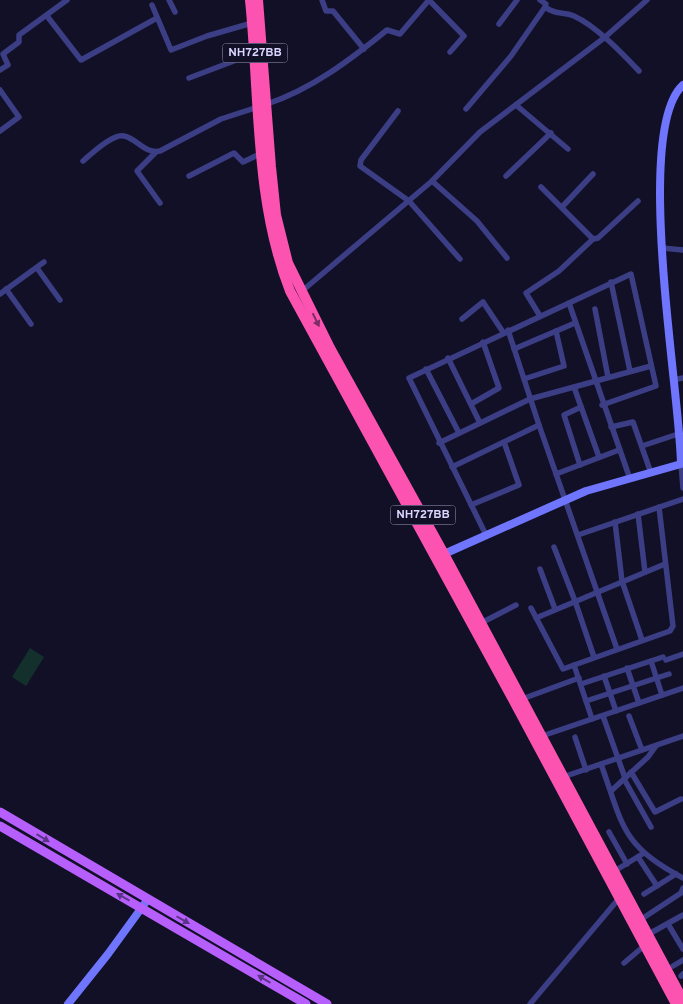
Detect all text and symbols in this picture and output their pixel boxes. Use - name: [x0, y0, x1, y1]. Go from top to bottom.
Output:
- road number: NH727BB: [222, 44, 288, 62]
- one-way arrow: [312, 313, 320, 327]
- road number: NH727BB: [390, 506, 456, 524]
- one-way arrow: [36, 834, 49, 843]
- one-way arrow: [116, 893, 131, 901]
- one-way arrow: [177, 915, 190, 924]
- one-way arrow: [257, 974, 270, 983]

